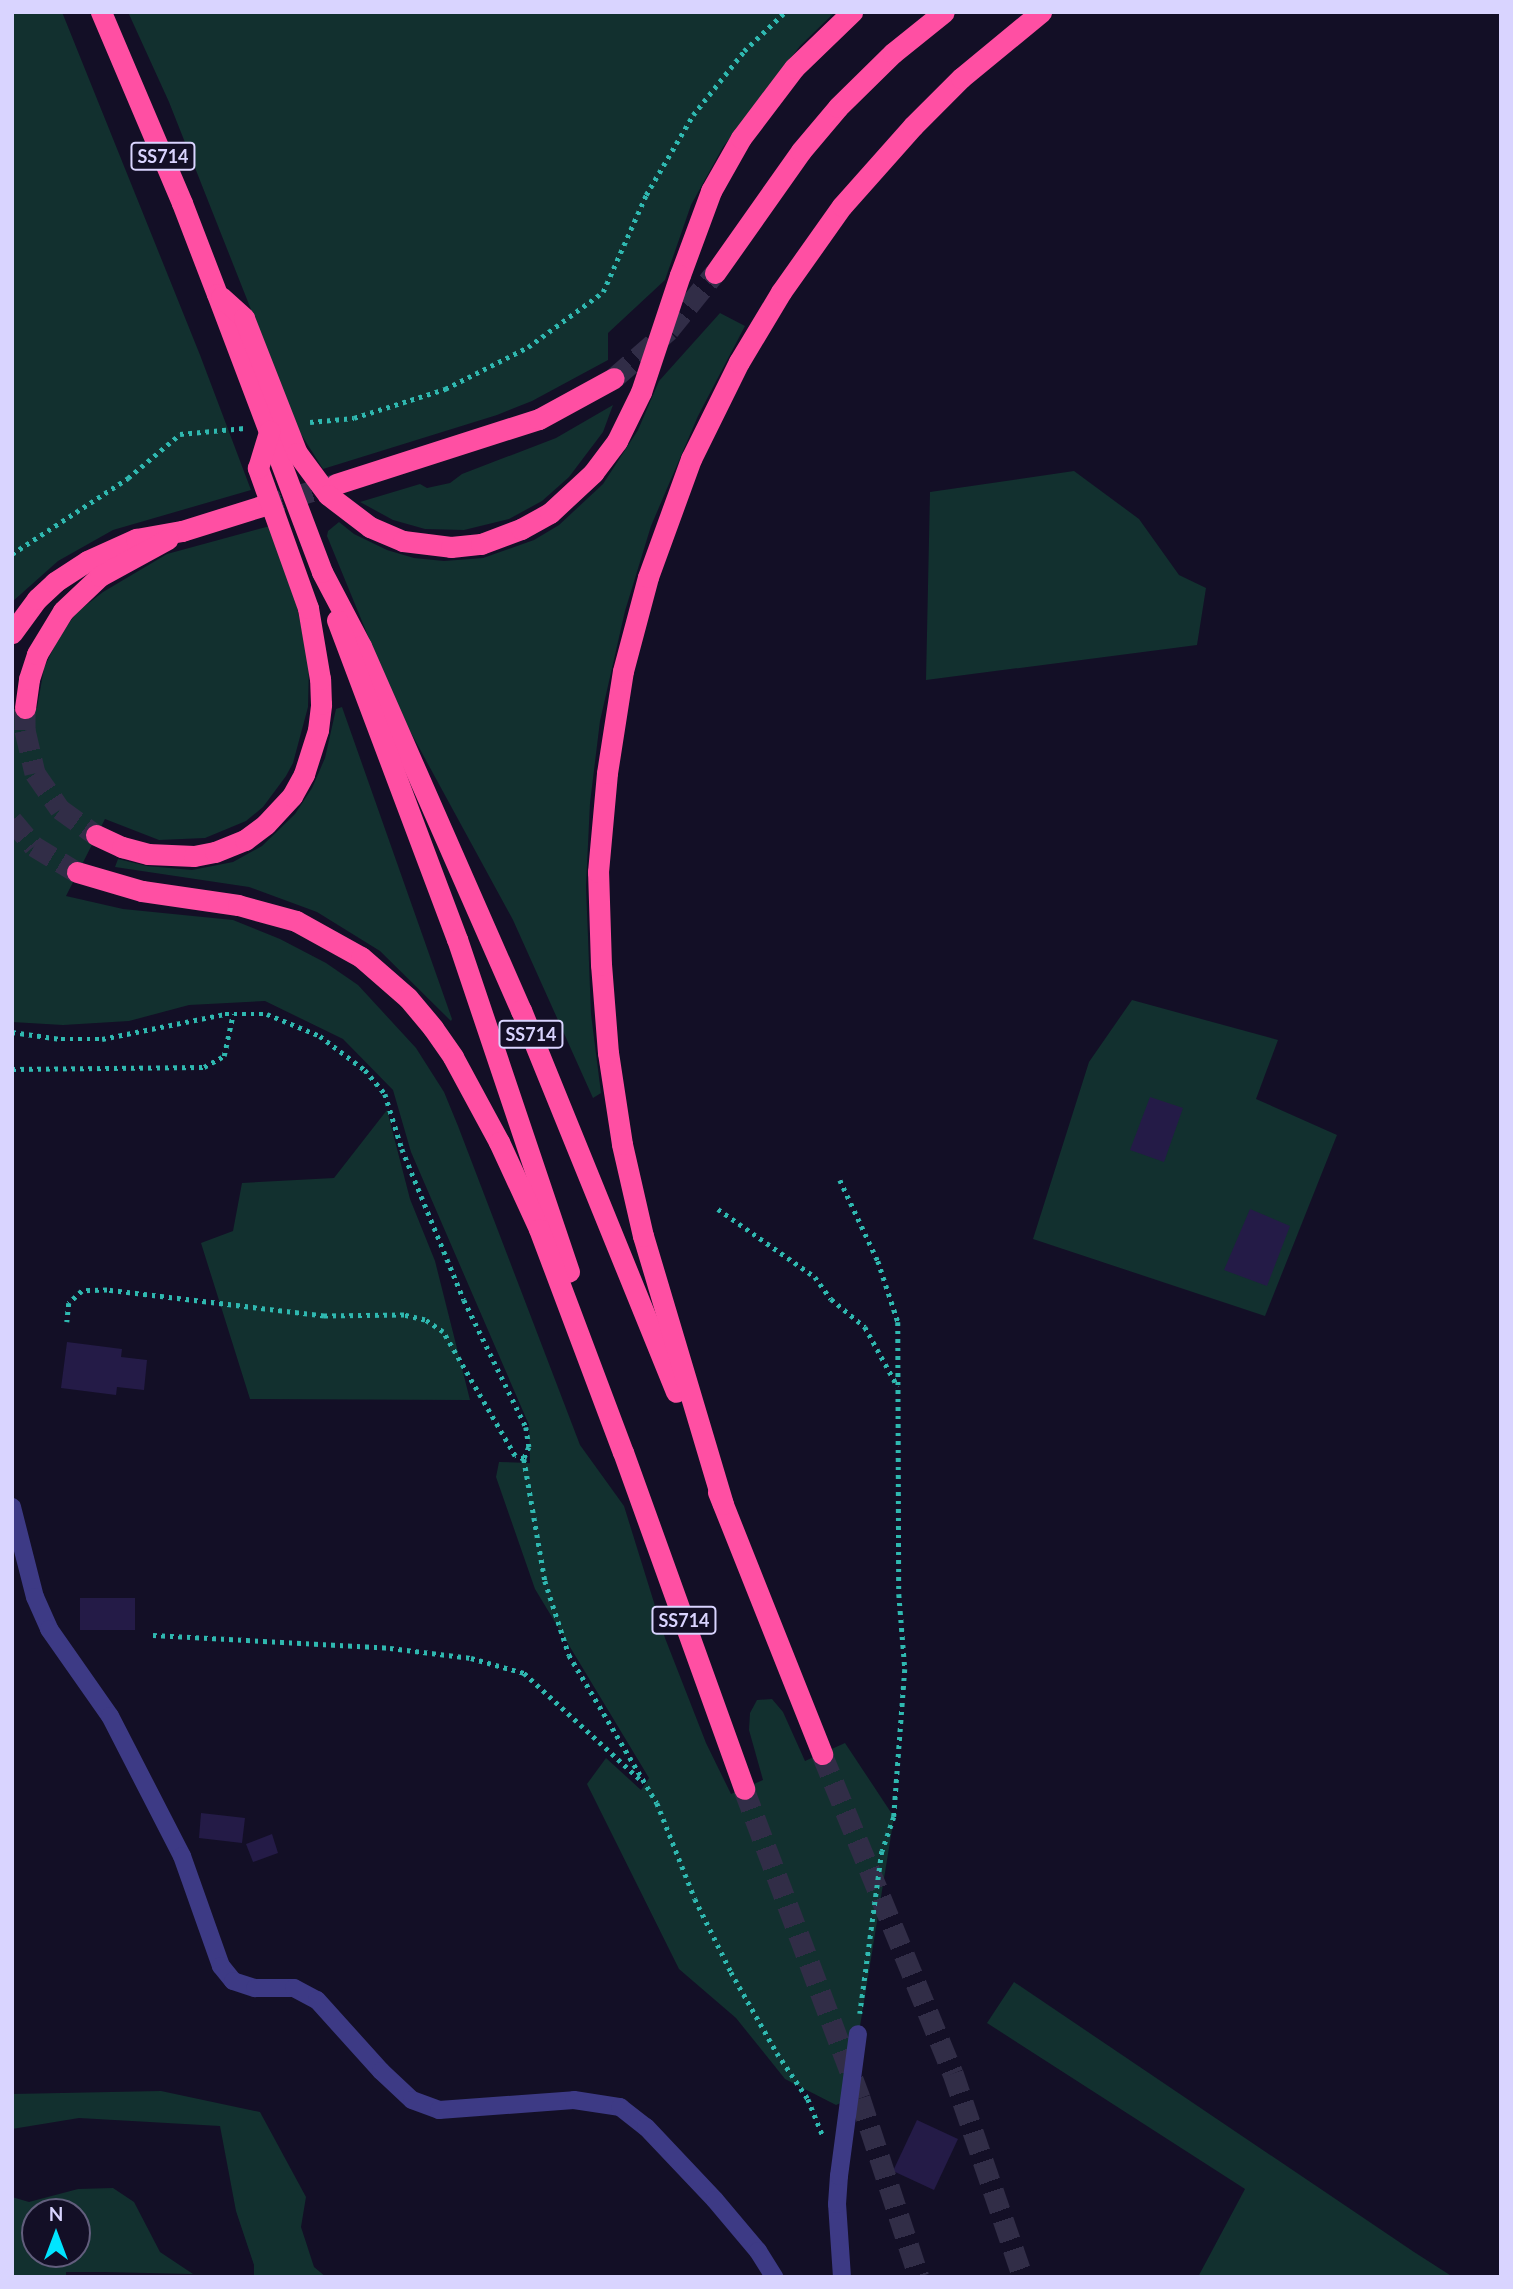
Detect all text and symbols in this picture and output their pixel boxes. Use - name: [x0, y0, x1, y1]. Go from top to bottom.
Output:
- road number: SS714: [130, 141, 196, 170]
- road number: SS714: [498, 1020, 564, 1049]
- road number: SS714: [651, 1605, 717, 1634]
- north arrow: [21, 2198, 91, 2268]
- text: N: [49, 2202, 63, 2225]

